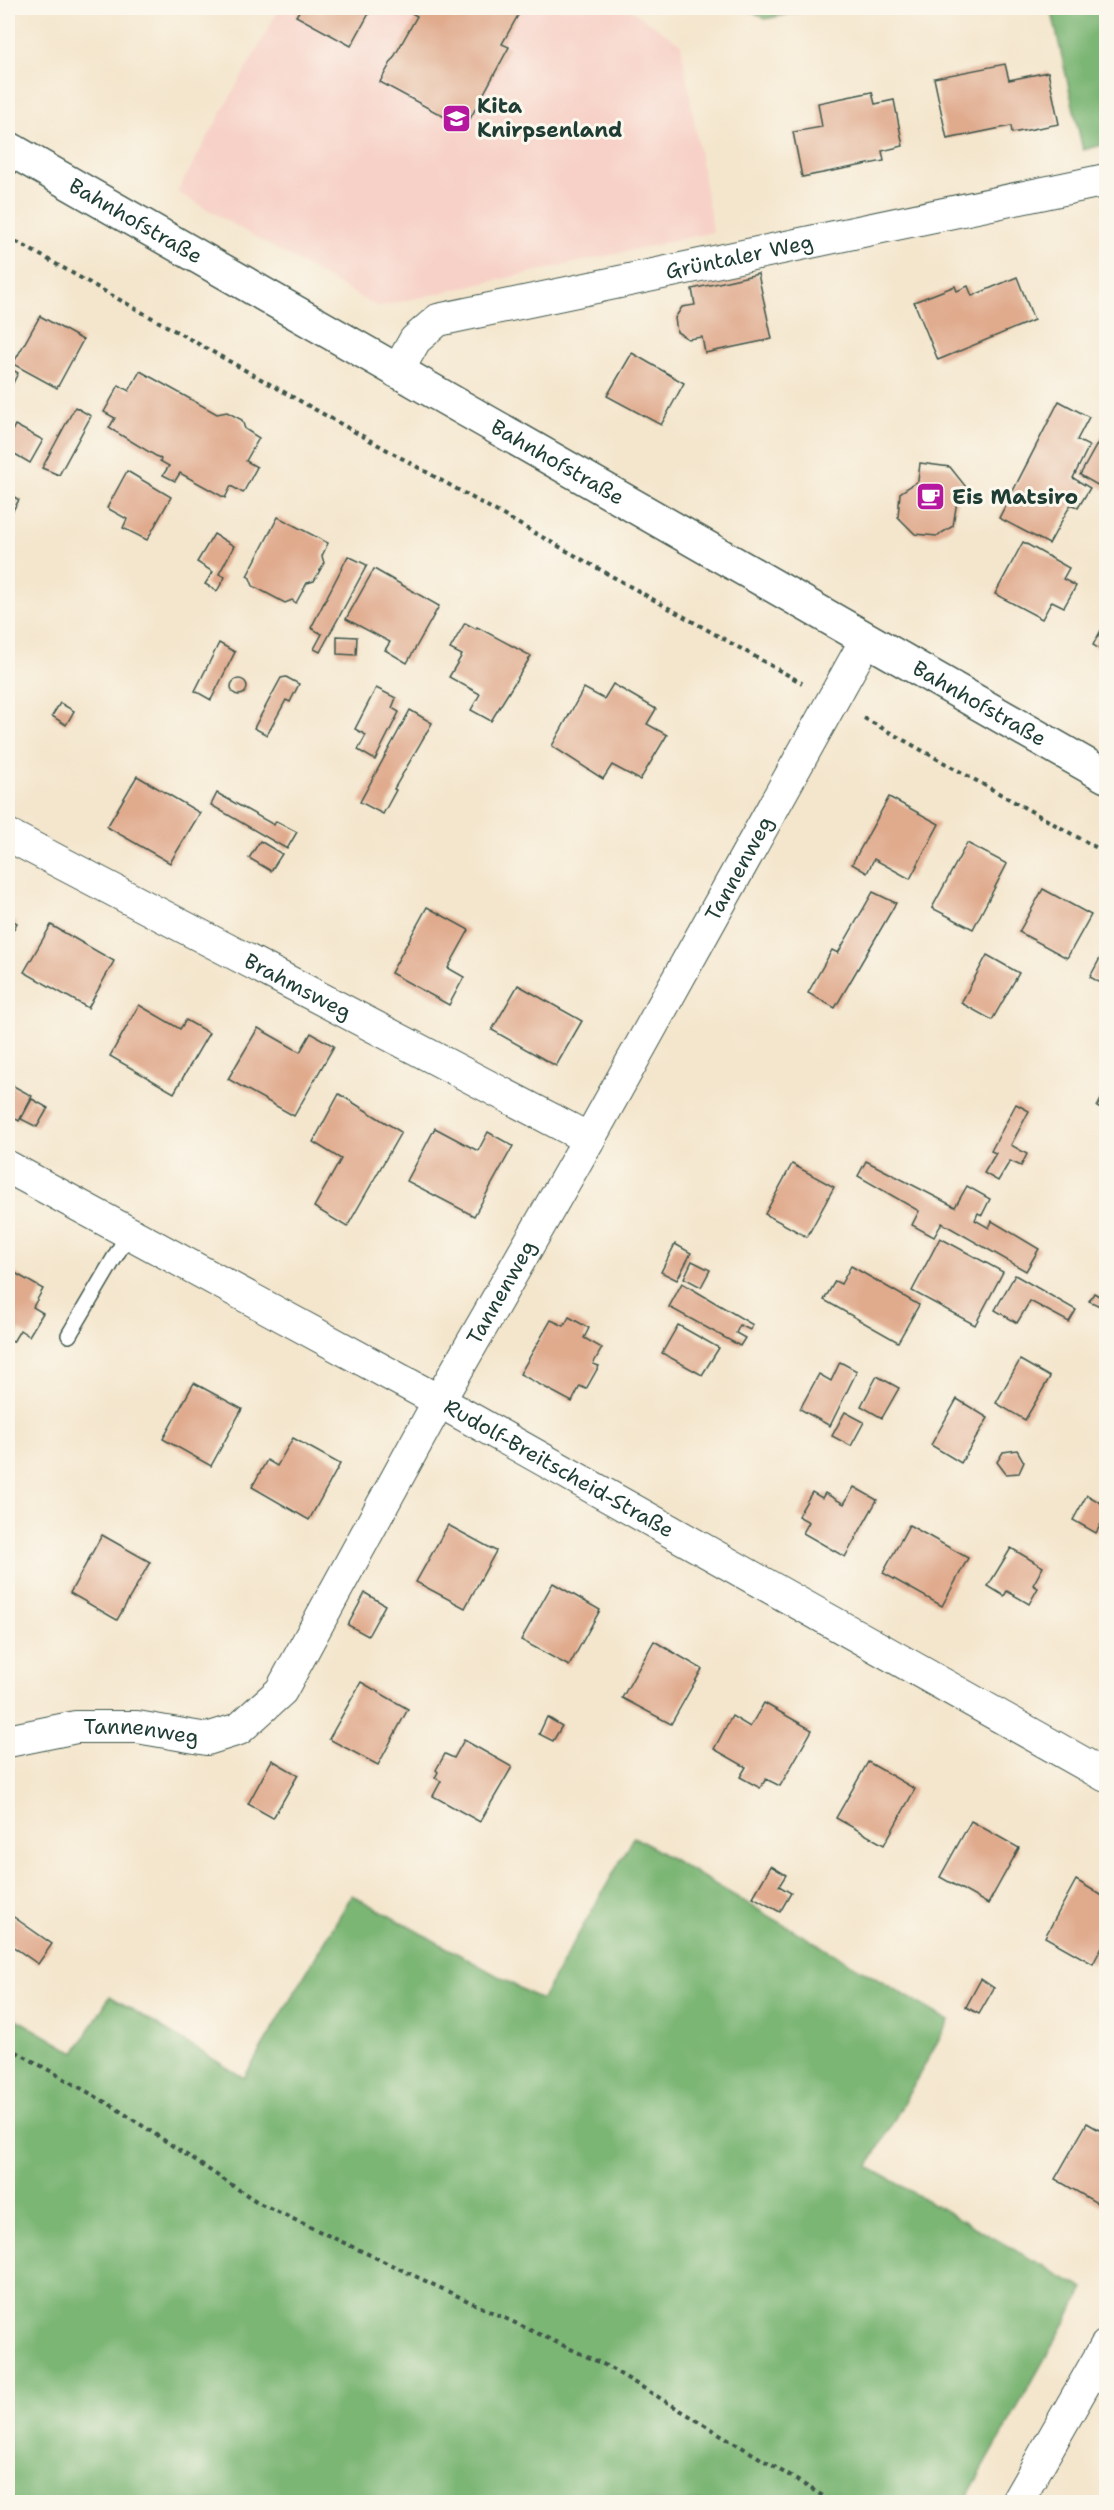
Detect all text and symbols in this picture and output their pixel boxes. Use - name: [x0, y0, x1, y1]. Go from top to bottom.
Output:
- place label: Kita Knirpsenland: [477, 92, 623, 144]
- school or university icon: Kita Knirpsenland: [440, 102, 472, 134]
- street label: Bahnhofstraße: [64, 172, 207, 270]
- street label: Grüntaler Weg: [663, 228, 816, 286]
- street label: Bahnhofstraße: [486, 413, 629, 512]
- cafe icon: Eis Matsiro: [915, 481, 947, 513]
- place label: Eis Matsiro: [952, 483, 1078, 511]
- street label: Bahnhofstraße: [908, 654, 1051, 753]
- street label: Tannenweg: [699, 811, 779, 926]
- street label: Brahmsweg: [239, 947, 356, 1026]
- street label: Tannenweg: [460, 1235, 542, 1350]
- street label: Rudolf-Breitscheid-Straße: [439, 1393, 679, 1544]
- street label: Tannenweg: [84, 1712, 201, 1751]

